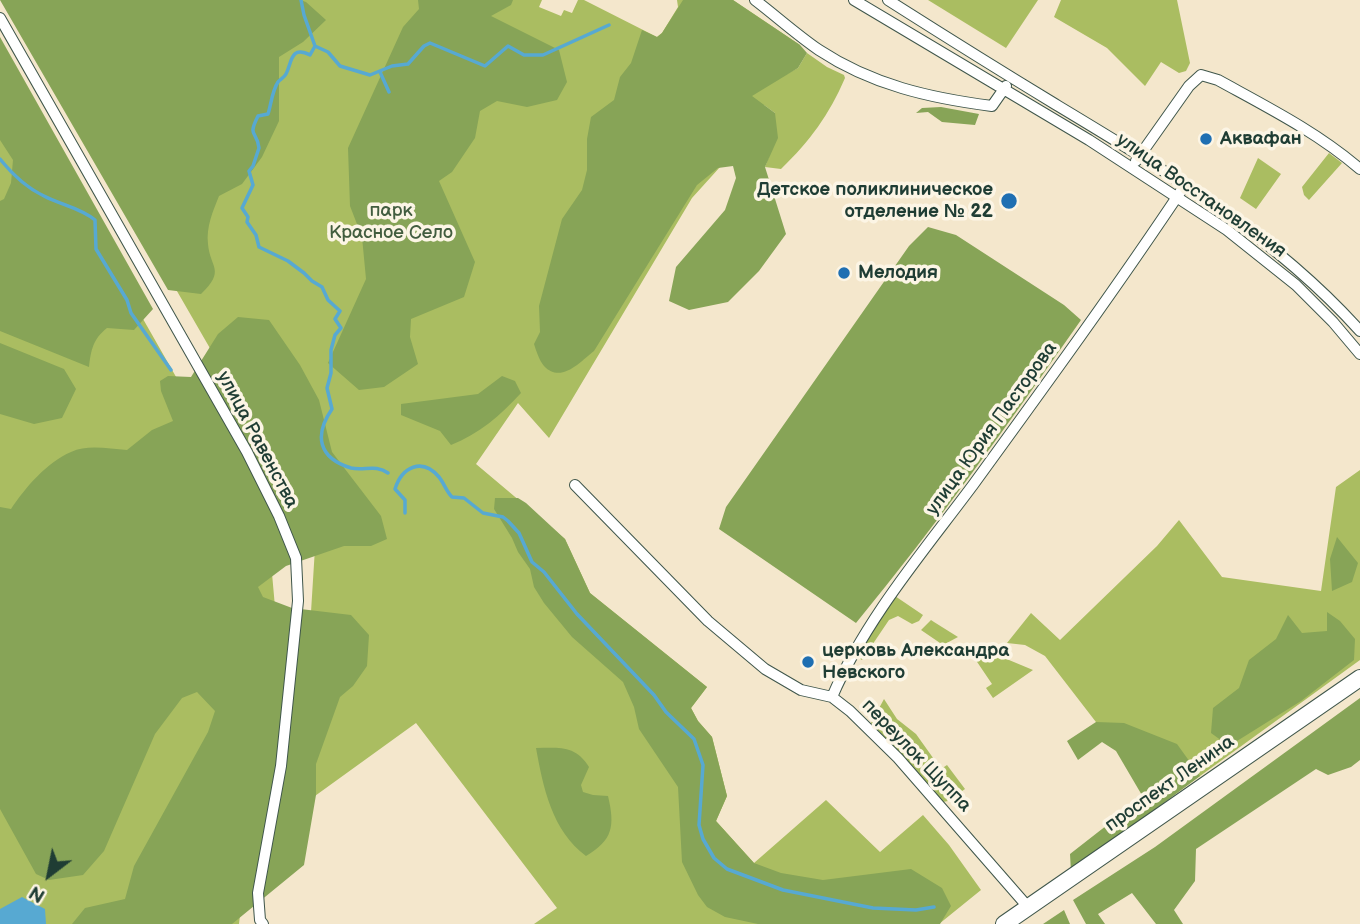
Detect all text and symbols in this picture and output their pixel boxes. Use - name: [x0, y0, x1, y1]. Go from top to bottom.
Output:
- place label: Аквафан: [1220, 128, 1302, 150]
- street label: улица Восстановления: [1112, 129, 1290, 263]
- marker: Аквафан: [1198, 131, 1214, 147]
- place label: Детское поликлиническое отделение № 22: [757, 179, 993, 223]
- marker: Детское поликлиническое отделение № 22: [999, 191, 1019, 211]
- park label: парк Красное Село: [329, 200, 453, 244]
- place label: Мелодия: [858, 262, 938, 284]
- marker: Мелодия: [836, 265, 852, 281]
- street label: улица Юрия Пасторова: [922, 338, 1062, 520]
- street label: улица Равенства: [211, 368, 303, 512]
- place label: церковь Александра Невского: [822, 640, 1009, 684]
- marker: церковь Александра Невского: [800, 654, 816, 670]
- street label: переулок Щуппа: [856, 695, 976, 817]
- street label: проспект Ленина: [1101, 731, 1239, 837]
- north arrow: [14, 840, 84, 910]
- text: N: [25, 880, 50, 907]

